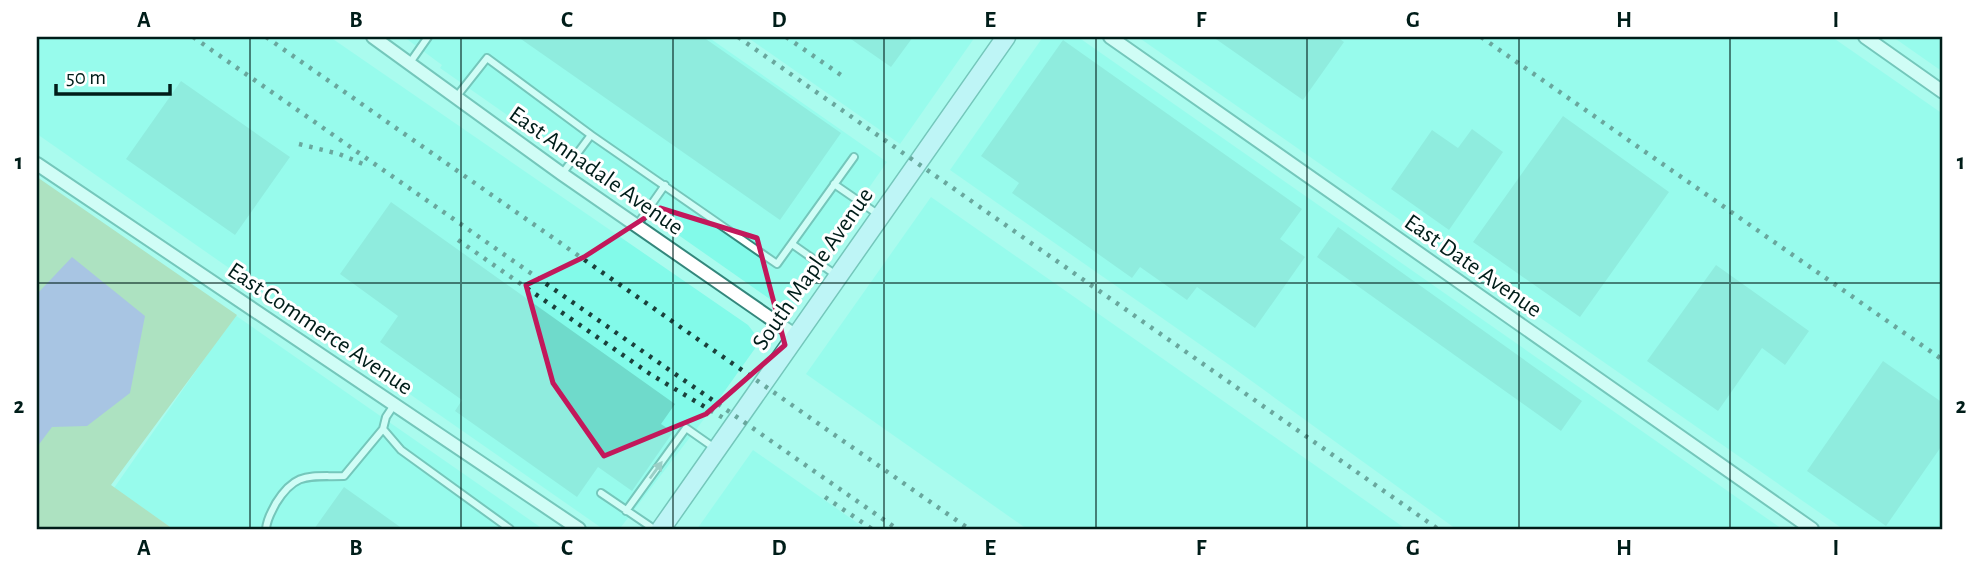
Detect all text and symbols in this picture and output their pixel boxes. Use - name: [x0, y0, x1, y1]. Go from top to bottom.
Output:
- text: A: [137, 9, 151, 32]
- text: B: [349, 9, 363, 32]
- text: C: [561, 9, 573, 32]
- text: D: [771, 9, 787, 32]
- text: E: [984, 9, 996, 32]
- text: F: [1196, 9, 1207, 32]
- text: G: [1406, 9, 1420, 32]
- text: H: [1616, 9, 1632, 32]
- text: I: [1833, 9, 1839, 32]
- scale bar: [56, 52, 170, 96]
- text: 50 m: [66, 67, 106, 88]
- street label: East Annadale Avenue: [505, 102, 687, 240]
- text: 1: [15, 151, 23, 174]
- text: 1: [1957, 151, 1965, 174]
- street label: South Maple Avenue: [748, 184, 878, 354]
- street label: East Date Avenue: [1400, 210, 1546, 322]
- street label: East Commerce Avenue: [223, 258, 417, 400]
- text: 2: [14, 395, 25, 418]
- text: 2: [1956, 395, 1967, 418]
- one-way arrow: [649, 460, 663, 479]
- text: A: [137, 537, 151, 560]
- text: B: [349, 537, 363, 560]
- text: C: [561, 537, 573, 560]
- text: D: [771, 537, 787, 560]
- text: E: [984, 537, 996, 560]
- text: F: [1196, 537, 1207, 560]
- text: G: [1406, 537, 1420, 560]
- text: H: [1616, 537, 1632, 560]
- text: I: [1833, 537, 1839, 560]

